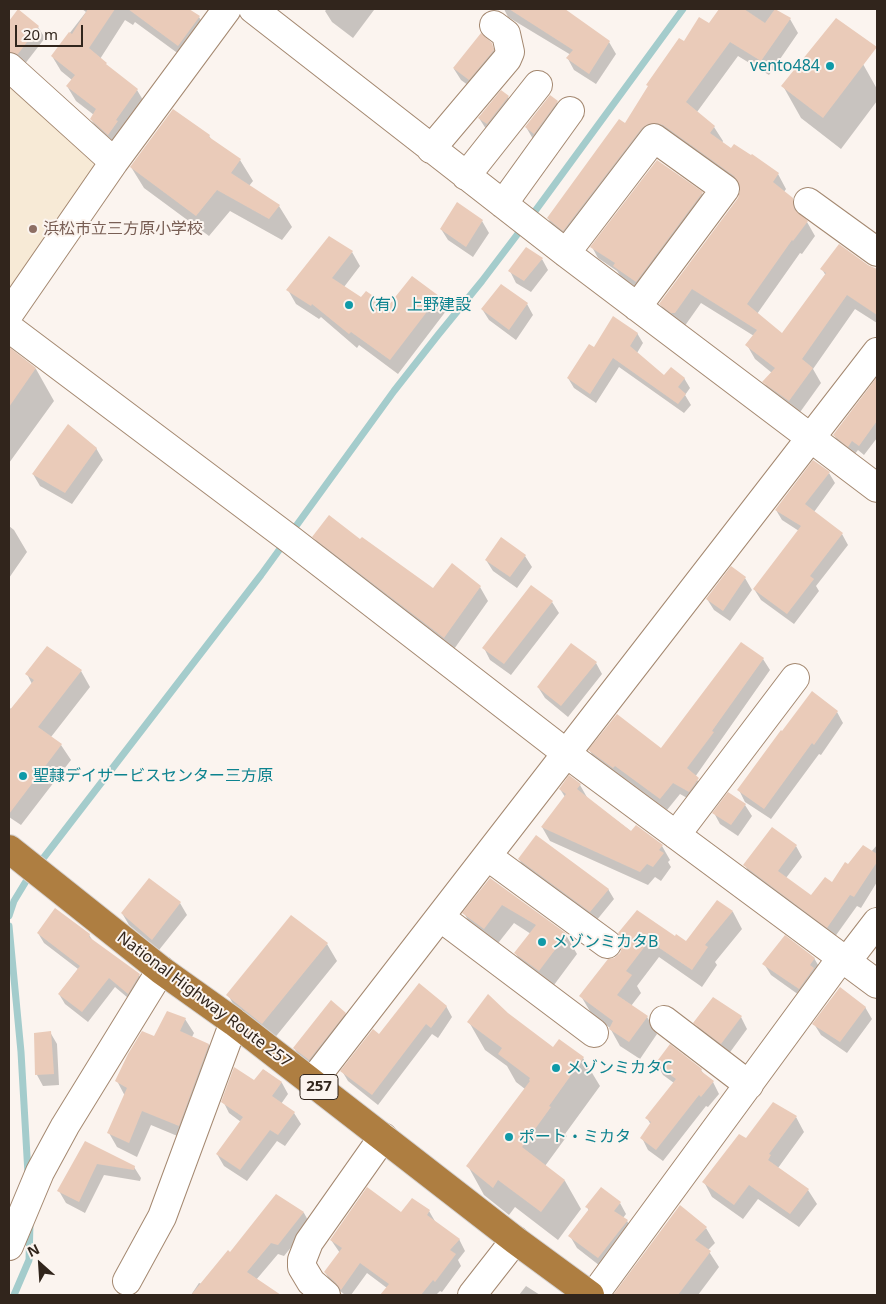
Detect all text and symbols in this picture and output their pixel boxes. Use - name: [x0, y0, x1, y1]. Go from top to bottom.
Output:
- scale bar: [18, 15, 85, 47]
- text: 20 m: [23, 24, 58, 44]
- place label: vento484: [750, 56, 820, 76]
- marker: vento484: [824, 60, 836, 72]
- place label: 浜松市立三方原小学校: [43, 219, 203, 239]
- marker: 浜松市立三方原小学校: [27, 223, 39, 235]
- place label: （有）上野建設: [359, 295, 471, 315]
- marker: （有）上野建設: [343, 299, 355, 311]
- place label: 聖隷デイサービスセンター三方原: [33, 766, 273, 786]
- marker: 聖隷デイサービスセンター三方原: [17, 770, 29, 782]
- street label: National Highway Route 257: [113, 928, 295, 1072]
- place label: メゾンミカタB: [552, 932, 658, 952]
- marker: メゾンミカタB: [536, 936, 548, 948]
- place label: メゾンミカタC: [566, 1058, 672, 1078]
- marker: メゾンミカタC: [550, 1062, 562, 1074]
- road number: 257: [300, 1074, 338, 1100]
- place label: ポート・ミカタ: [519, 1127, 631, 1147]
- marker: ポート・ミカタ: [503, 1131, 515, 1143]
- north arrow: [15, 1239, 65, 1289]
- text: N: [24, 1239, 42, 1261]

